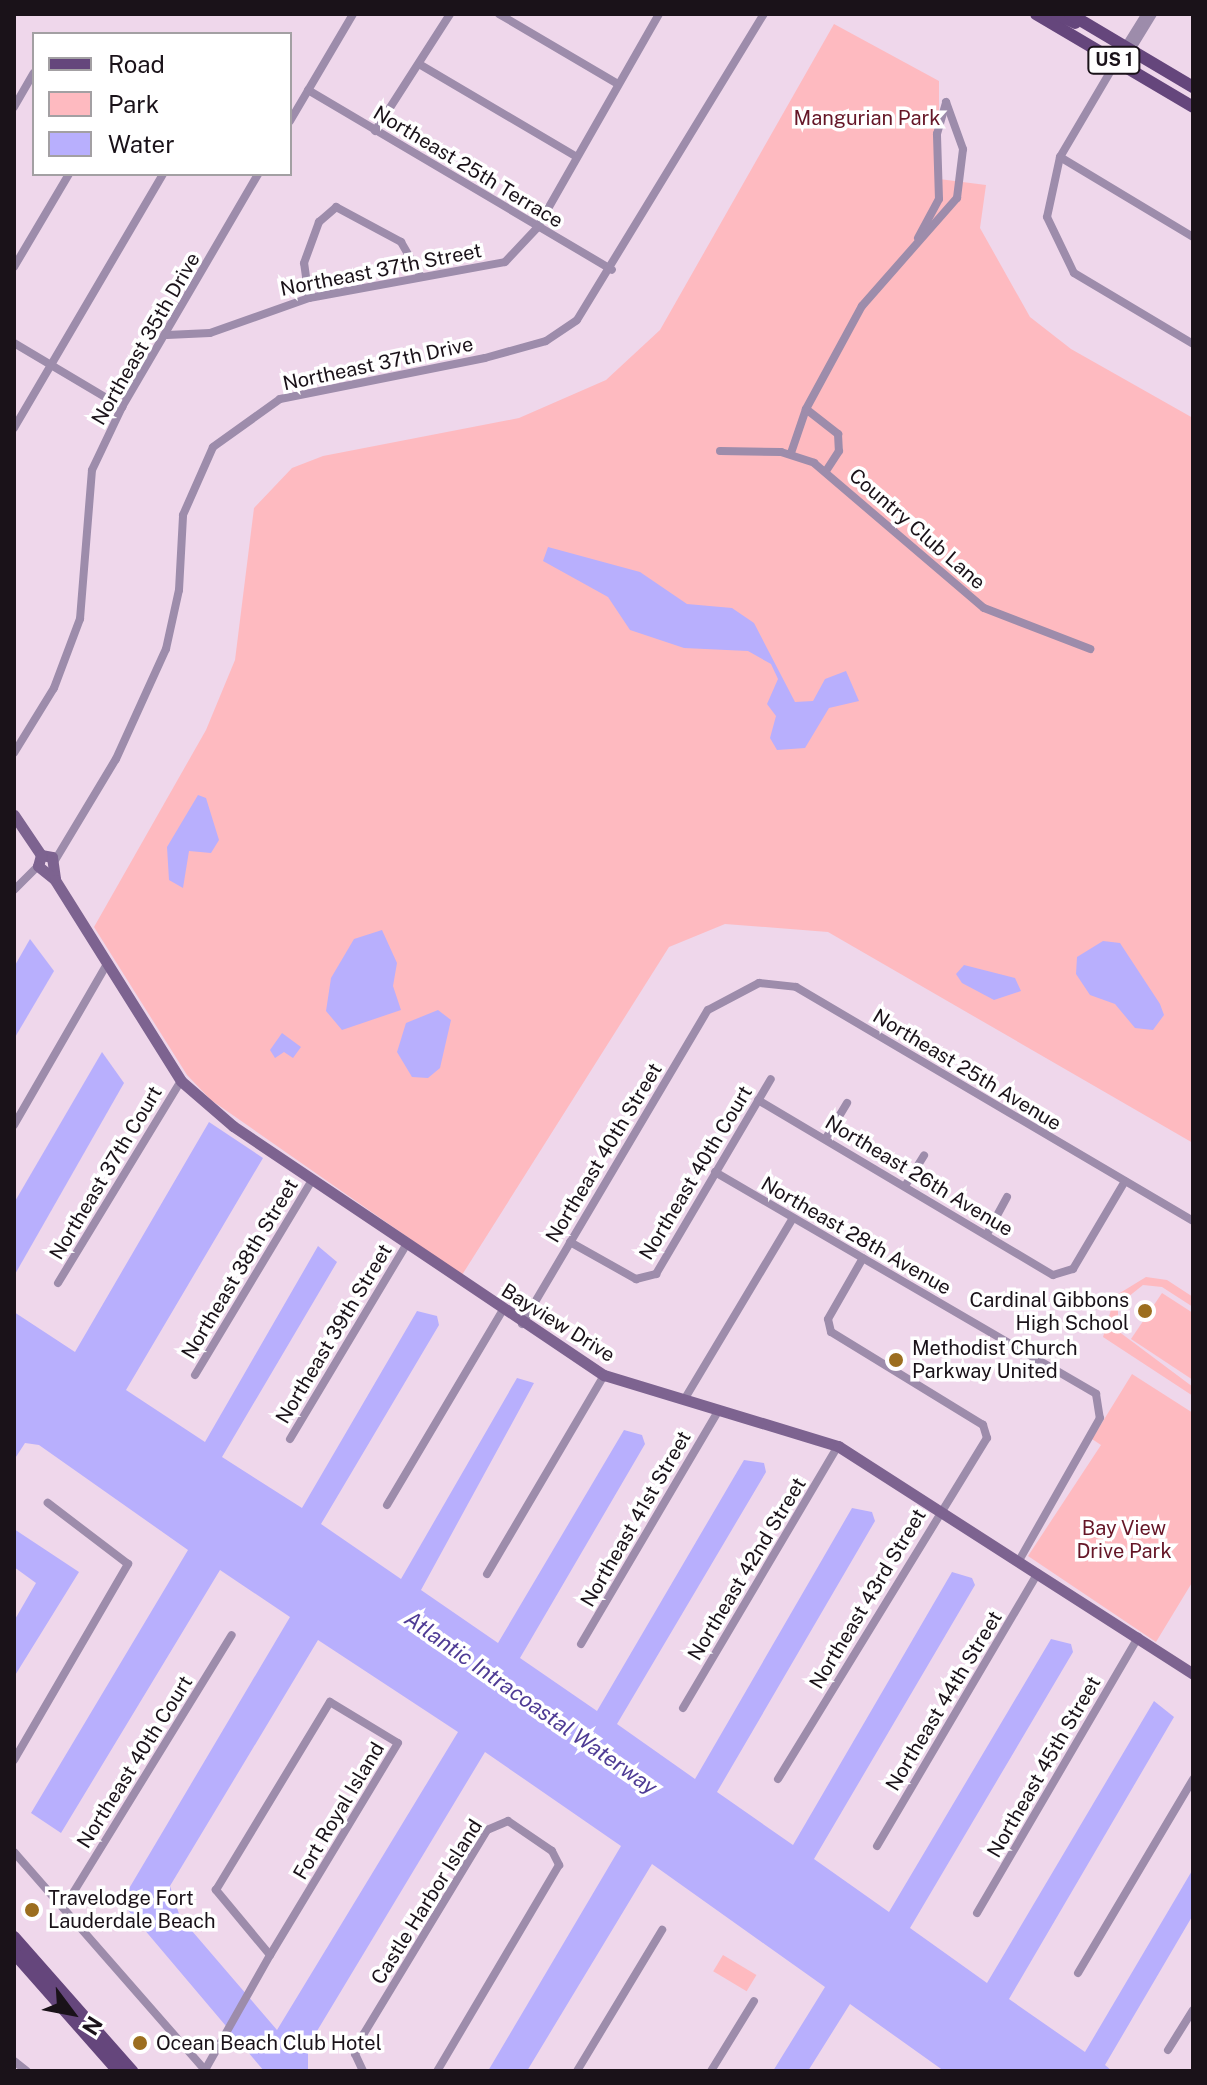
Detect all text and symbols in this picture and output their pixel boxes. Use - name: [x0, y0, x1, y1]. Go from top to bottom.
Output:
- legend: [32, 32, 292, 176]
- road number: US 1: [1086, 46, 1142, 74]
- text: Road: [108, 50, 165, 78]
- text: Park: [108, 90, 159, 118]
- street label: Northeast 25th Terrace: [369, 101, 567, 233]
- park label: Mangurian Park: [793, 106, 941, 130]
- text: Water: [108, 130, 175, 158]
- street label: Northeast 37th Street: [278, 239, 484, 301]
- street label: Northeast 35th Drive: [87, 248, 205, 430]
- street label: Northeast 37th Drive: [281, 332, 475, 396]
- street label: Country Club Lane: [844, 463, 990, 595]
- street label: Northeast 25th Avenue: [869, 1004, 1065, 1136]
- street label: Northeast 40th Street: [541, 1059, 667, 1247]
- street label: Northeast 37th Court: [45, 1082, 167, 1264]
- street label: Northeast 40th Court: [635, 1082, 757, 1264]
- street label: Northeast 26th Avenue: [821, 1110, 1017, 1242]
- street label: Northeast 28th Avenue: [757, 1172, 955, 1300]
- street label: Northeast 38th Street: [177, 1175, 303, 1363]
- street label: Northeast 39th Street: [271, 1240, 397, 1428]
- street label: Bayview Drive: [497, 1278, 619, 1368]
- place label: Cardinal Gibbons High School: [970, 1288, 1129, 1335]
- marker: Cardinal Gibbons High School: [1136, 1302, 1154, 1320]
- place label: Methodist Church Parkway United: [912, 1336, 1078, 1383]
- marker: Methodist Church Parkway United: [887, 1351, 905, 1369]
- street label: Northeast 41st Street: [576, 1427, 696, 1611]
- street label: Northeast 42nd Street: [683, 1473, 811, 1665]
- street label: Northeast 43rd Street: [805, 1505, 931, 1693]
- park label: Bay View Drive Park: [1076, 1517, 1172, 1564]
- water label: Atlantic Intracoastal Waterway: [399, 1605, 663, 1801]
- street label: Northeast 44th Street: [881, 1607, 1007, 1795]
- street label: Northeast 40th Court: [72, 1671, 198, 1853]
- street label: Northeast 45th Street: [982, 1672, 1106, 1862]
- street label: Fort Royal Island: [289, 1738, 389, 1884]
- street label: Castle Harbor Island: [366, 1815, 488, 1989]
- place label: Travelodge Fort Lauderdale Beach: [48, 1886, 216, 1933]
- marker: Travelodge Fort Lauderdale Beach: [23, 1901, 41, 1919]
- north arrow: [32, 1973, 112, 2053]
- text: N: [77, 2012, 108, 2040]
- place label: Ocean Beach Club Hotel: [156, 2031, 382, 2055]
- marker: Ocean Beach Club Hotel: [131, 2034, 149, 2052]

